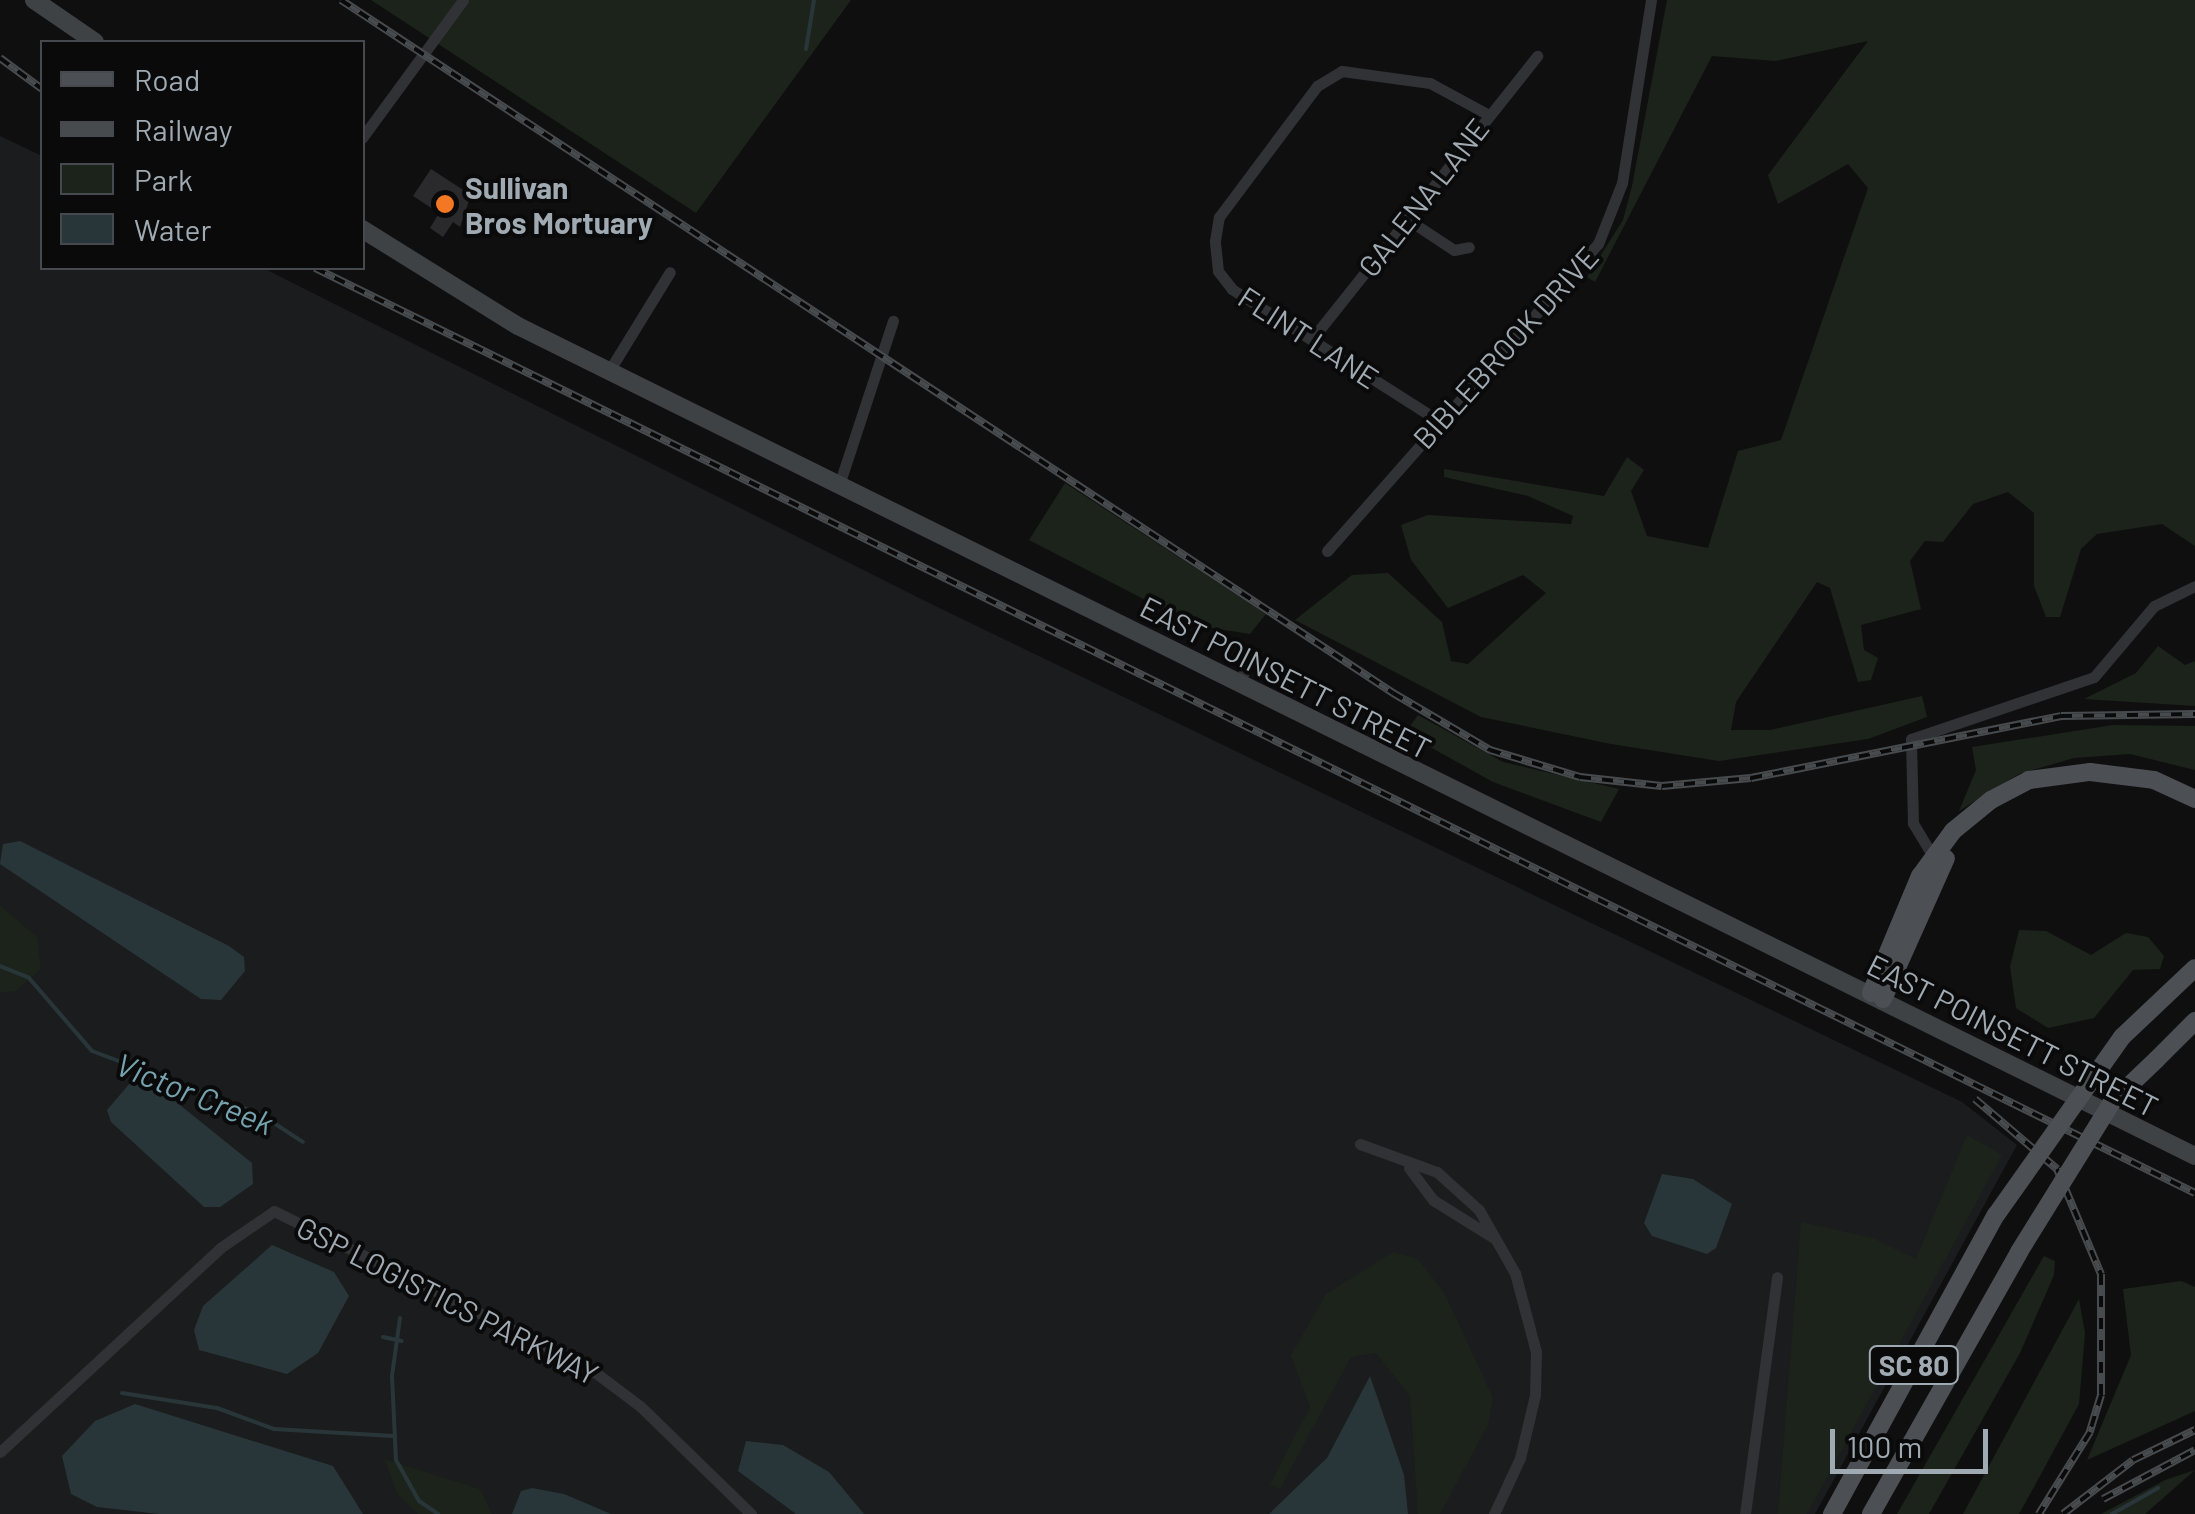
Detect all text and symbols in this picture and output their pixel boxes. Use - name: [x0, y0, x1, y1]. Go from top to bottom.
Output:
- legend: [40, 40, 365, 270]
- text: Road: [134, 61, 200, 97]
- text: Railway: [134, 111, 233, 147]
- street label: GALENA LANE: [1350, 111, 1496, 283]
- text: Park: [134, 161, 193, 197]
- place label: Sullivan Bros Mortuary: [465, 169, 653, 240]
- marker: Sullivan Bros Mortuary: [434, 193, 456, 215]
- text: Water: [134, 211, 212, 247]
- street label: BIBLEBROOK DRIVE: [1405, 239, 1605, 455]
- street label: FLINT LANE: [1232, 278, 1386, 396]
- street label: EAST POINSETT STREET: [1135, 588, 1437, 766]
- street label: EAST POINSETT STREET: [1862, 946, 2164, 1124]
- water label: Victor Creek: [111, 1044, 279, 1142]
- street label: GSP LOGISTICS PARKWAY: [291, 1208, 605, 1392]
- road number: SC 80: [1866, 1342, 1962, 1388]
- scale bar: [1835, 1409, 1992, 1471]
- text: 100 m: [1847, 1428, 1922, 1464]

